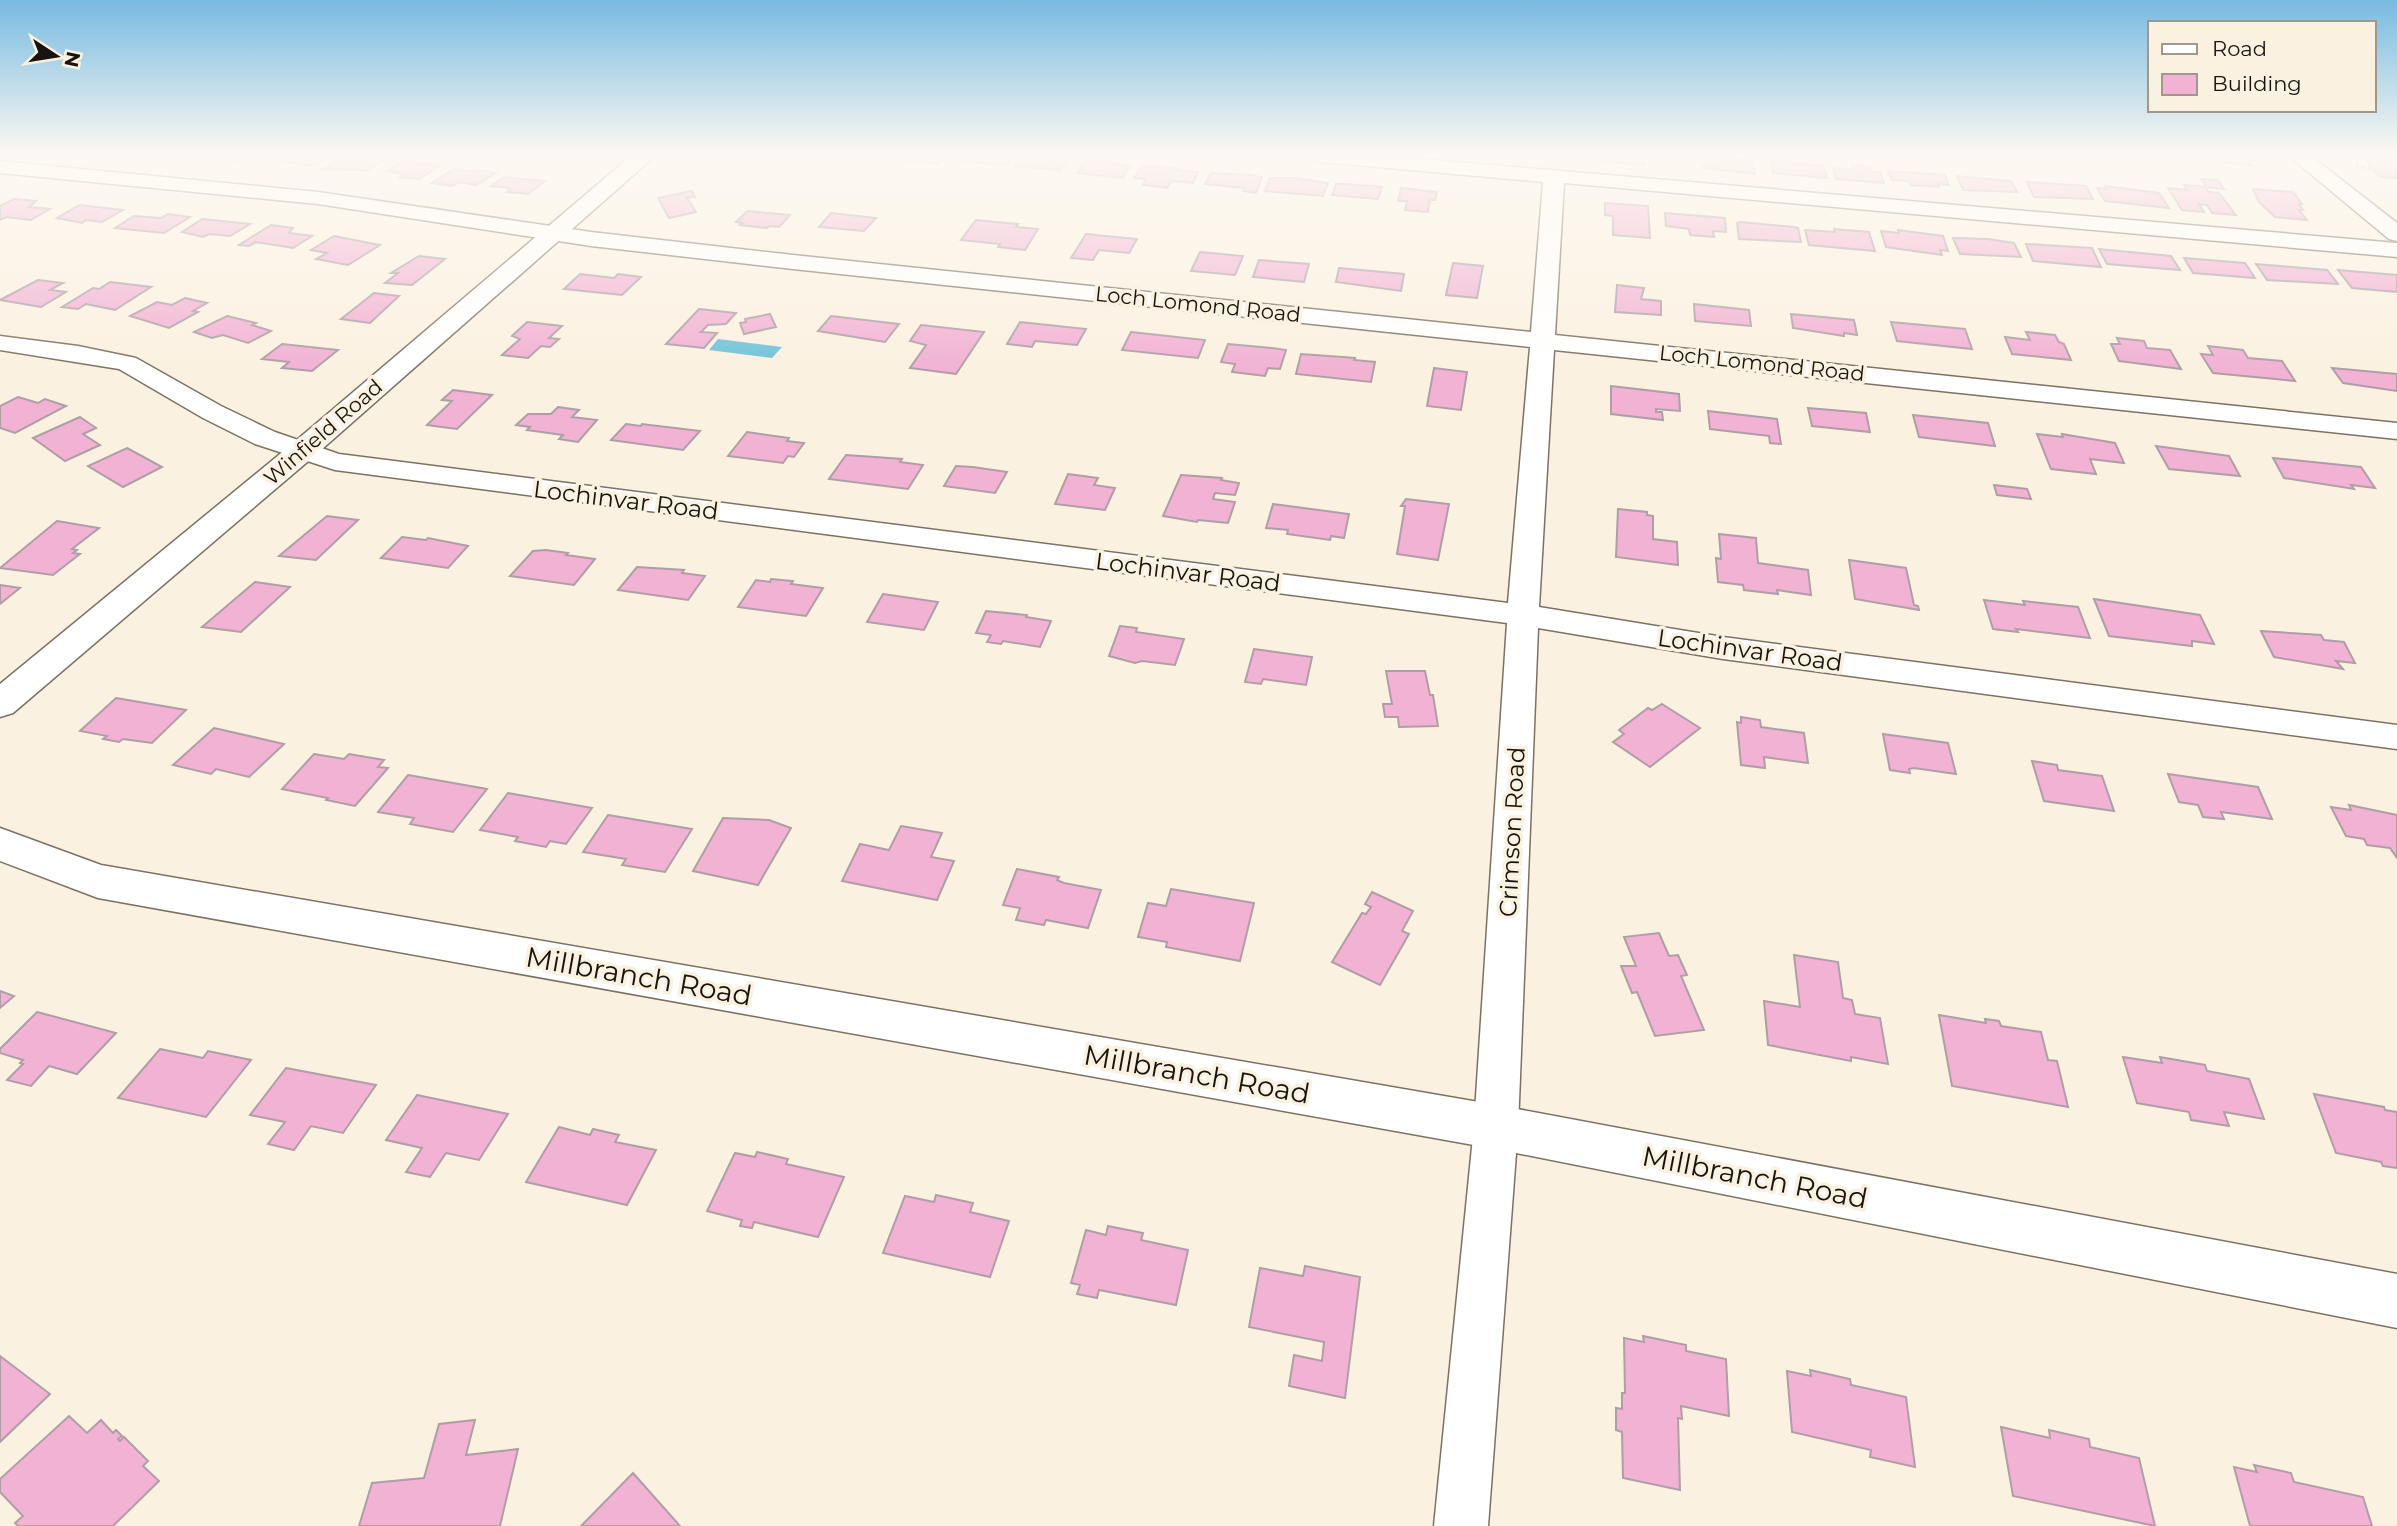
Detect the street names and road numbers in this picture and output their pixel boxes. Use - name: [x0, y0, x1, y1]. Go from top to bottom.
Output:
- street label: Loch Lomond Road: [1094, 281, 1302, 327]
- street label: Loch Lomond Road: [1658, 340, 1866, 386]
- street label: Winfield Road: [259, 374, 387, 490]
- street label: Lochinvar Road: [532, 474, 720, 526]
- street label: Lochinvar Road: [1094, 546, 1282, 598]
- street label: Lochinvar Road: [1656, 623, 1844, 677]
- street label: Crimson Road: [1493, 746, 1531, 918]
- street label: Millbranch Road: [523, 939, 755, 1013]
- street label: Millbranch Road: [1081, 1037, 1313, 1111]
- street label: Millbranch Road: [1639, 1138, 1871, 1216]

